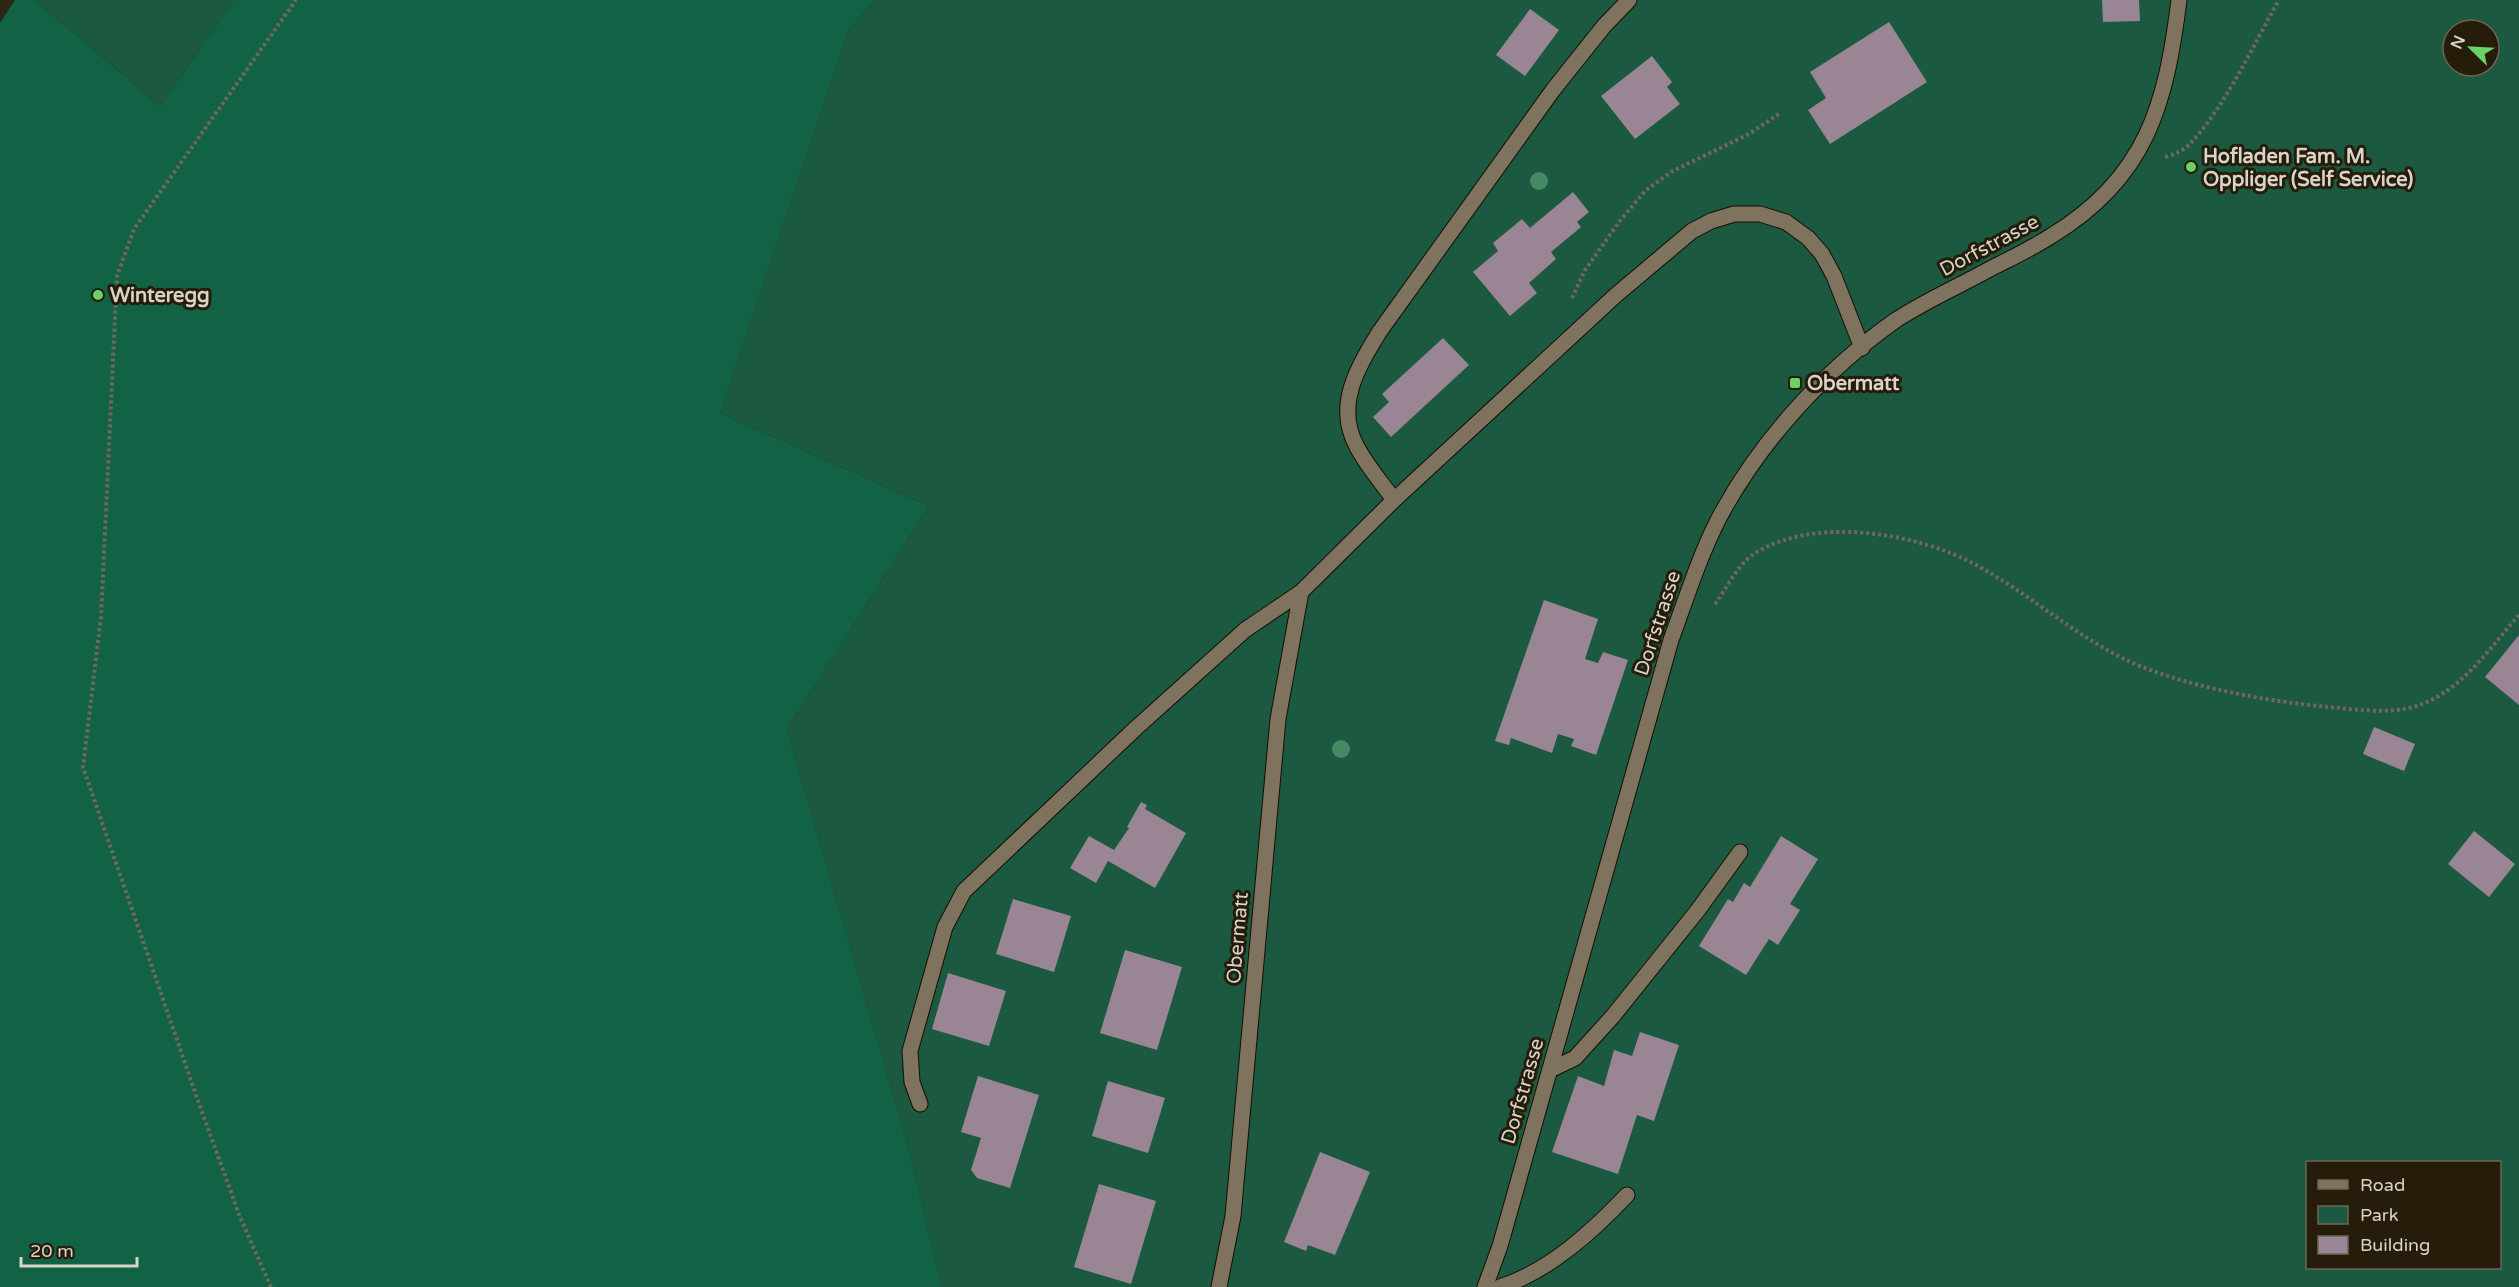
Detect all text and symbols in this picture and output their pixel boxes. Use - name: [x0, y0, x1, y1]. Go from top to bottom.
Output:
- north arrow: [2441, 18, 2501, 78]
- text: N: [2446, 32, 2470, 52]
- place label: Hofladen Fam. M. Oppliger (Self Service): [2203, 145, 2413, 192]
- marker: Hofladen Fam. M. Oppliger (Self Service): [2184, 160, 2198, 174]
- street label: Dorfstrasse: [1936, 210, 2043, 282]
- place label: Winteregg: [110, 284, 210, 308]
- marker: Winteregg: [91, 288, 105, 302]
- place label: Obermatt: [1807, 372, 1900, 396]
- marker: Obermatt: [1788, 376, 1802, 390]
- street label: Dorfstrasse: [1630, 568, 1686, 679]
- street label: Obermatt: [1222, 891, 1254, 985]
- street label: Dorfstrasse: [1496, 1036, 1549, 1147]
- legend: [2306, 1161, 2501, 1269]
- text: Road: [2360, 1174, 2405, 1196]
- text: Park: [2360, 1204, 2399, 1226]
- scale bar: [21, 1230, 136, 1268]
- text: Building: [2360, 1234, 2430, 1256]
- text: 20 m: [30, 1240, 74, 1262]

